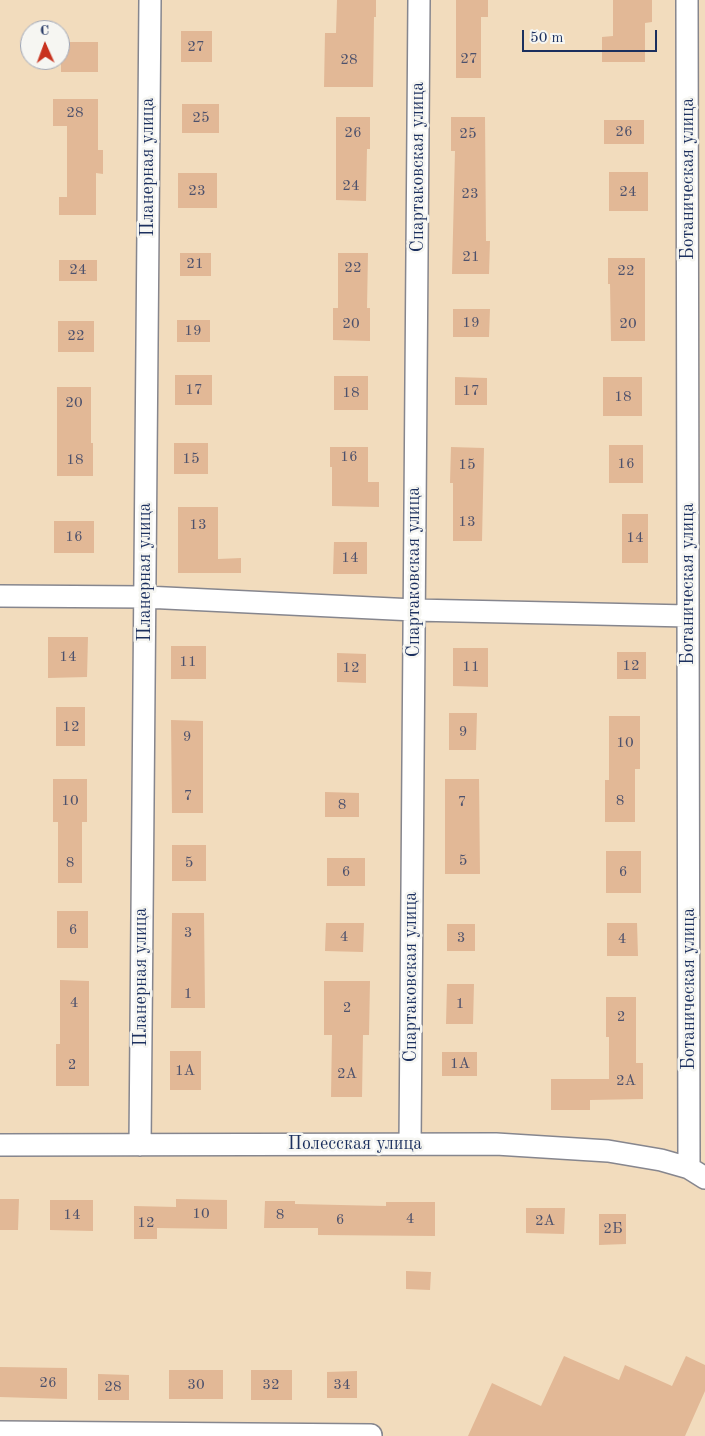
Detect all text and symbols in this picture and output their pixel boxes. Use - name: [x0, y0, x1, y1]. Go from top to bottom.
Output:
- north arrow: [20, 20, 70, 70]
- scale bar: [525, 20, 660, 52]
- text: С: [40, 24, 49, 38]
- text: 50 m: [530, 31, 564, 46]
- house number: 27: [187, 38, 205, 56]
- house number: 27: [460, 50, 478, 68]
- house number: 28: [340, 51, 358, 69]
- street label: Спартаковская улица: [407, 82, 429, 252]
- street label: Планерная улица: [137, 98, 159, 236]
- street label: Ботаническая улица: [677, 98, 699, 260]
- house number: 28: [66, 104, 84, 122]
- house number: 25: [192, 109, 210, 127]
- house number: 26: [615, 123, 633, 141]
- house number: 26: [344, 124, 362, 142]
- house number: 25: [459, 125, 477, 143]
- house number: 24: [342, 177, 360, 195]
- house number: 23: [188, 182, 206, 200]
- house number: 24: [619, 183, 637, 201]
- house number: 23: [461, 185, 479, 203]
- house number: 21: [462, 248, 480, 266]
- house number: 21: [186, 255, 204, 273]
- house number: 22: [344, 259, 362, 277]
- house number: 24: [69, 261, 87, 279]
- house number: 22: [617, 262, 635, 280]
- house number: 19: [462, 314, 480, 332]
- house number: 20: [342, 315, 360, 333]
- house number: 20: [619, 315, 637, 333]
- house number: 19: [184, 322, 202, 340]
- house number: 22: [67, 327, 85, 345]
- house number: 17: [185, 381, 203, 399]
- house number: 17: [462, 382, 480, 400]
- house number: 18: [342, 384, 360, 402]
- house number: 18: [614, 388, 632, 406]
- house number: 20: [65, 394, 83, 412]
- house number: 16: [340, 448, 358, 466]
- house number: 15: [182, 450, 200, 468]
- house number: 18: [66, 451, 84, 469]
- house number: 16: [617, 455, 635, 473]
- house number: 15: [458, 456, 476, 474]
- street label: Спартаковская улица: [403, 487, 425, 657]
- street label: Планерная улица: [134, 503, 156, 641]
- street label: Ботаническая улица: [677, 503, 699, 665]
- house number: 13: [458, 513, 476, 531]
- house number: 13: [189, 516, 207, 534]
- house number: 16: [65, 528, 83, 546]
- house number: 14: [626, 529, 644, 547]
- house number: 14: [341, 549, 359, 567]
- house number: 14: [59, 648, 77, 666]
- house number: 11: [179, 653, 197, 671]
- house number: 12: [622, 657, 640, 675]
- house number: 11: [462, 658, 480, 676]
- house number: 12: [342, 659, 360, 677]
- house number: 12: [62, 718, 80, 736]
- house number: 9: [459, 723, 467, 741]
- house number: 9: [183, 728, 191, 746]
- house number: 10: [616, 734, 634, 752]
- house number: 7: [184, 787, 192, 805]
- house number: 10: [61, 792, 79, 810]
- house number: 8: [616, 792, 624, 810]
- house number: 7: [458, 793, 466, 811]
- house number: 8: [338, 796, 346, 814]
- house number: 5: [459, 852, 467, 870]
- house number: 8: [66, 854, 74, 872]
- house number: 5: [185, 854, 193, 872]
- house number: 6: [342, 863, 350, 881]
- house number: 6: [619, 863, 627, 881]
- street label: Спартаковская улица: [400, 892, 422, 1062]
- street label: Планерная улица: [130, 908, 152, 1046]
- street label: Ботаническая улица: [678, 908, 700, 1070]
- house number: 6: [69, 921, 77, 939]
- house number: 3: [184, 924, 192, 942]
- house number: 4: [340, 928, 348, 946]
- house number: 3: [457, 929, 465, 947]
- house number: 4: [618, 930, 626, 948]
- house number: 1: [184, 985, 192, 1003]
- house number: 4: [70, 994, 78, 1012]
- house number: 1: [456, 995, 464, 1013]
- house number: 2: [343, 999, 351, 1017]
- house number: 2: [617, 1008, 625, 1026]
- house number: 1А: [450, 1055, 470, 1073]
- house number: 2: [68, 1056, 76, 1074]
- house number: 1А: [175, 1062, 195, 1080]
- house number: 2А: [337, 1065, 357, 1083]
- house number: 2А: [616, 1072, 636, 1090]
- street label: Полесская улица: [288, 1133, 422, 1155]
- house number: 10: [192, 1205, 210, 1223]
- house number: 14: [63, 1206, 81, 1224]
- house number: 8: [276, 1206, 284, 1224]
- house number: 4: [406, 1210, 414, 1228]
- house number: 6: [336, 1211, 344, 1229]
- house number: 2А: [535, 1212, 555, 1230]
- house number: 12: [137, 1214, 155, 1232]
- house number: 2Б: [603, 1220, 623, 1238]
- house number: 26: [39, 1374, 57, 1392]
- house number: 30: [187, 1376, 205, 1394]
- house number: 32: [262, 1376, 280, 1394]
- house number: 34: [333, 1376, 351, 1394]
- house number: 28: [104, 1378, 122, 1396]

